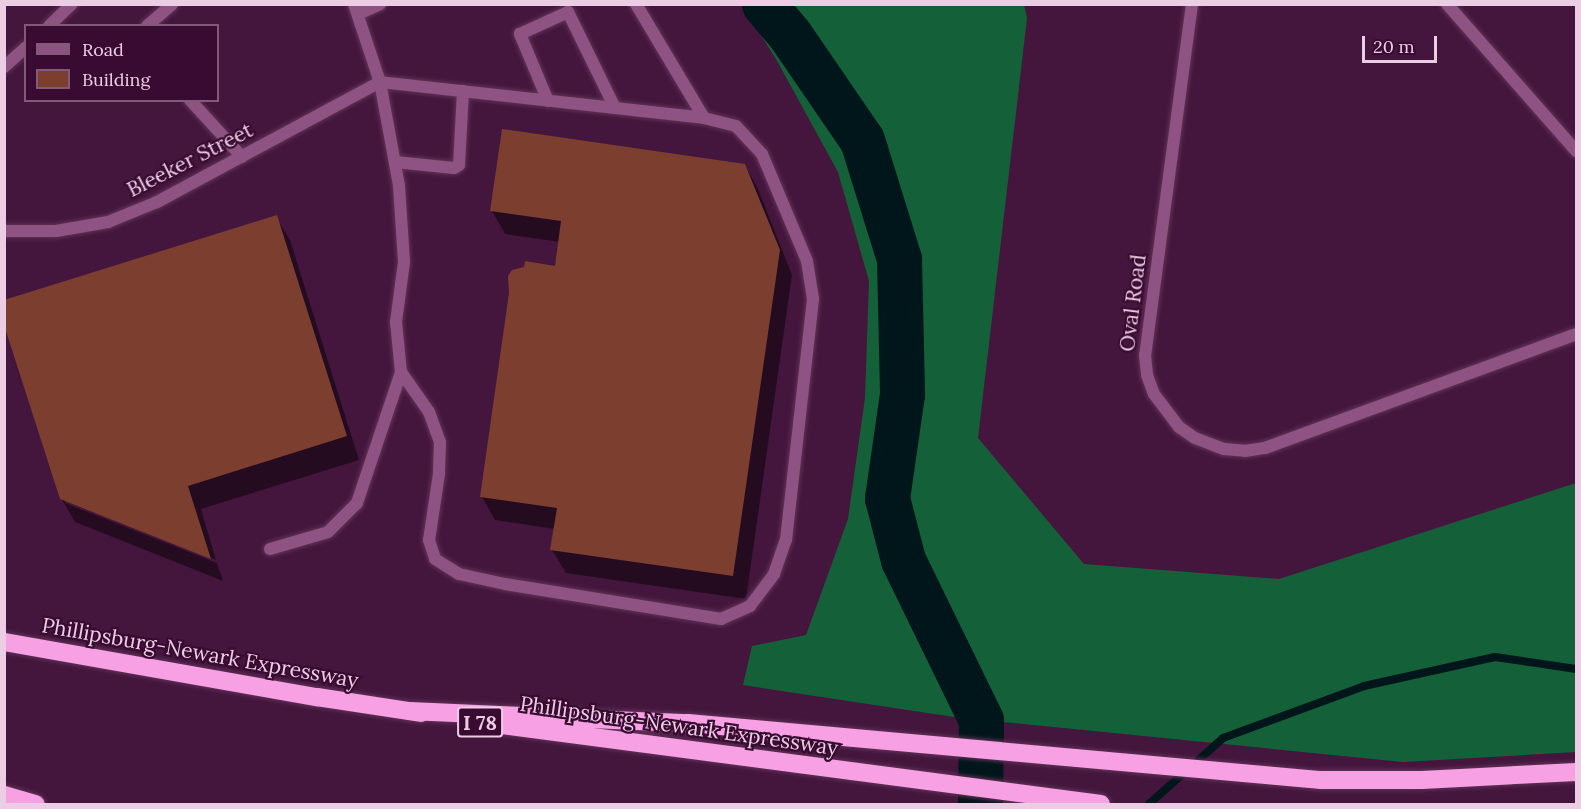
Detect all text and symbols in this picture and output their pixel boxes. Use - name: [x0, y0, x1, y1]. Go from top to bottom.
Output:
- legend: [24, 24, 219, 102]
- scale bar: [1365, 24, 1440, 62]
- text: 20 m: [1373, 35, 1415, 58]
- text: Road: [82, 38, 124, 61]
- text: Building: [82, 68, 150, 91]
- street label: Bleeker Street: [123, 117, 257, 203]
- street label: Oval Road: [1115, 253, 1151, 353]
- street label: Phillipsburg-Newark Expressway: [40, 613, 360, 693]
- street label: Phillipsburg-Newark Expressway: [518, 691, 840, 761]
- road number: I 78: [456, 705, 504, 739]

